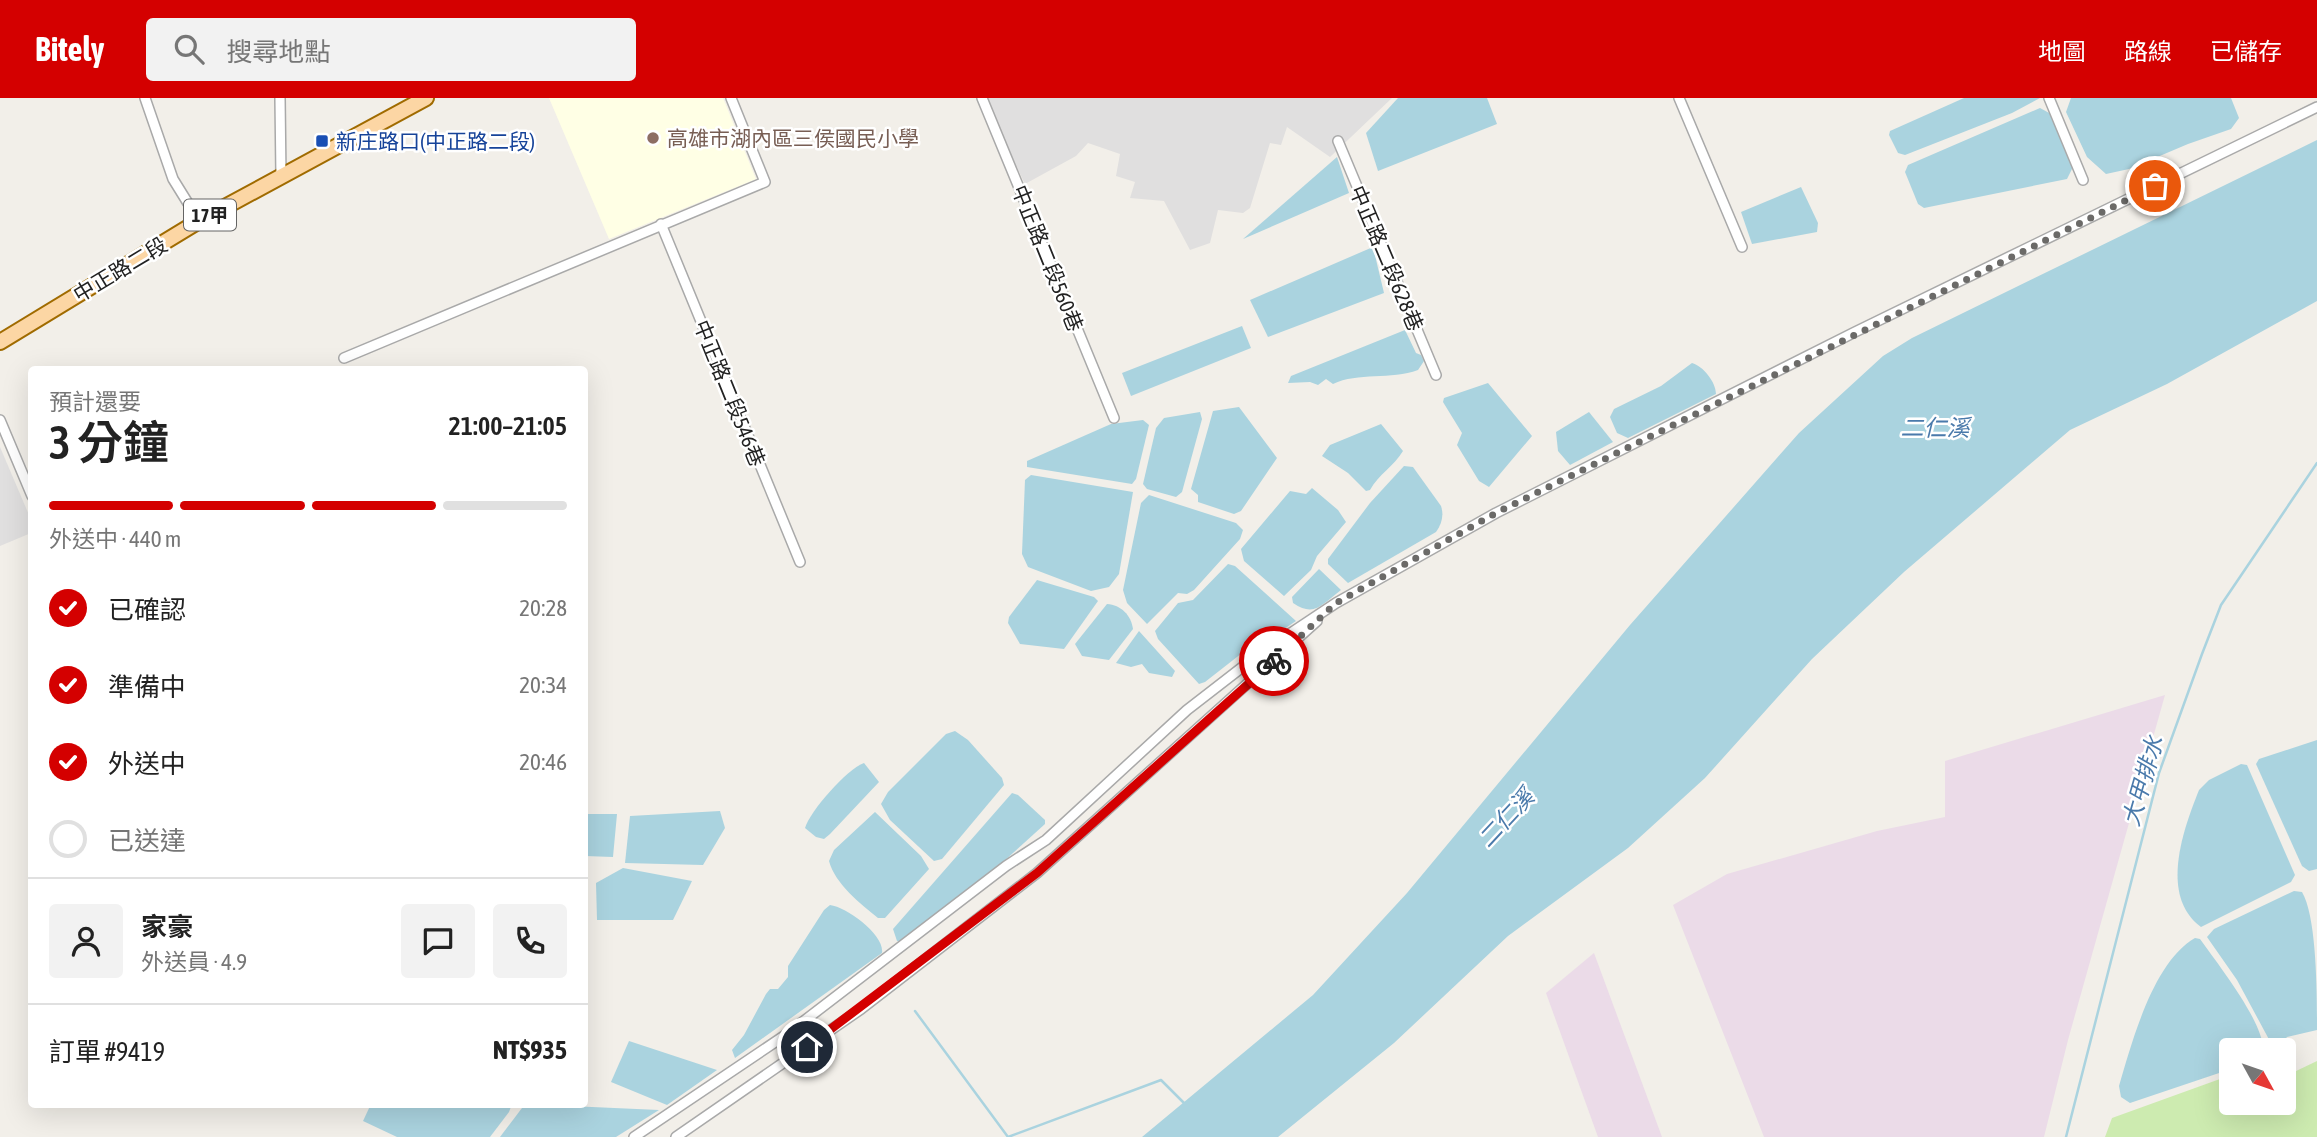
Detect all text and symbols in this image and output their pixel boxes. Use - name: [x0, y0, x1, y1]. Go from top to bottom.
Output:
- search box: [146, 18, 636, 81]
- text: Bitely: [35, 30, 104, 68]
- icon: search: [170, 30, 208, 68]
- text: 搜尋地點: [226, 37, 330, 67]
- text: 地圖: [2038, 38, 2086, 65]
- text: 路線: [2124, 38, 2172, 65]
- text: 已儲存: [2210, 38, 2282, 65]
- place label: 高雄市湖內區三侯國民小學: [667, 126, 919, 150]
- place label: 新庄路口(中正路二段): [336, 129, 535, 153]
- marker: 高雄市湖內區三侯國民小學: [645, 130, 661, 146]
- marker: 新庄路口(中正路二段): [314, 133, 330, 149]
- pin: [2125, 156, 2185, 216]
- icon: bag: [2136, 167, 2174, 205]
- street label: 中正路二段560巷: [1008, 181, 1088, 335]
- street label: 中正路二段628巷: [1346, 182, 1428, 334]
- road number: 17甲: [184, 200, 236, 230]
- street label: 中正路二段: [69, 232, 171, 306]
- street label: 中正路二段546巷: [690, 316, 770, 470]
- text: 預計還要: [49, 389, 141, 415]
- text: 21:00–21:05: [449, 411, 567, 441]
- water label: 二仁溪: [1901, 415, 1973, 441]
- text: 3 分鐘: [49, 416, 169, 469]
- text: 外送中 · 440 m: [49, 526, 181, 552]
- icon: check: [49, 589, 87, 627]
- text: 已確認: [108, 595, 186, 625]
- text: 20:28: [519, 595, 567, 621]
- courier: [1239, 626, 1309, 696]
- icon: bike: [1255, 642, 1293, 680]
- icon: check: [49, 666, 87, 704]
- text: 準備中: [108, 672, 186, 702]
- text: 20:34: [519, 672, 567, 698]
- water label: 大甲排水: [2118, 732, 2168, 829]
- icon: check: [49, 743, 87, 781]
- text: 外送中: [108, 749, 186, 779]
- text: 20:46: [519, 749, 567, 775]
- water label: 二仁溪: [1473, 782, 1541, 852]
- text: 已送達: [108, 826, 186, 856]
- button: person: [49, 904, 123, 978]
- button: chat: [401, 904, 475, 978]
- button: phone: [493, 904, 567, 978]
- text: 家豪: [141, 912, 193, 942]
- text: 外送員 · 4.9: [141, 949, 247, 975]
- pin: [777, 1017, 837, 1077]
- icon: home: [788, 1028, 826, 1066]
- text: NT$935: [493, 1035, 567, 1065]
- text: 訂單 #9419: [49, 1037, 165, 1067]
- north arrow: [2219, 1038, 2296, 1115]
- map controls: [2219, 1038, 2296, 1115]

